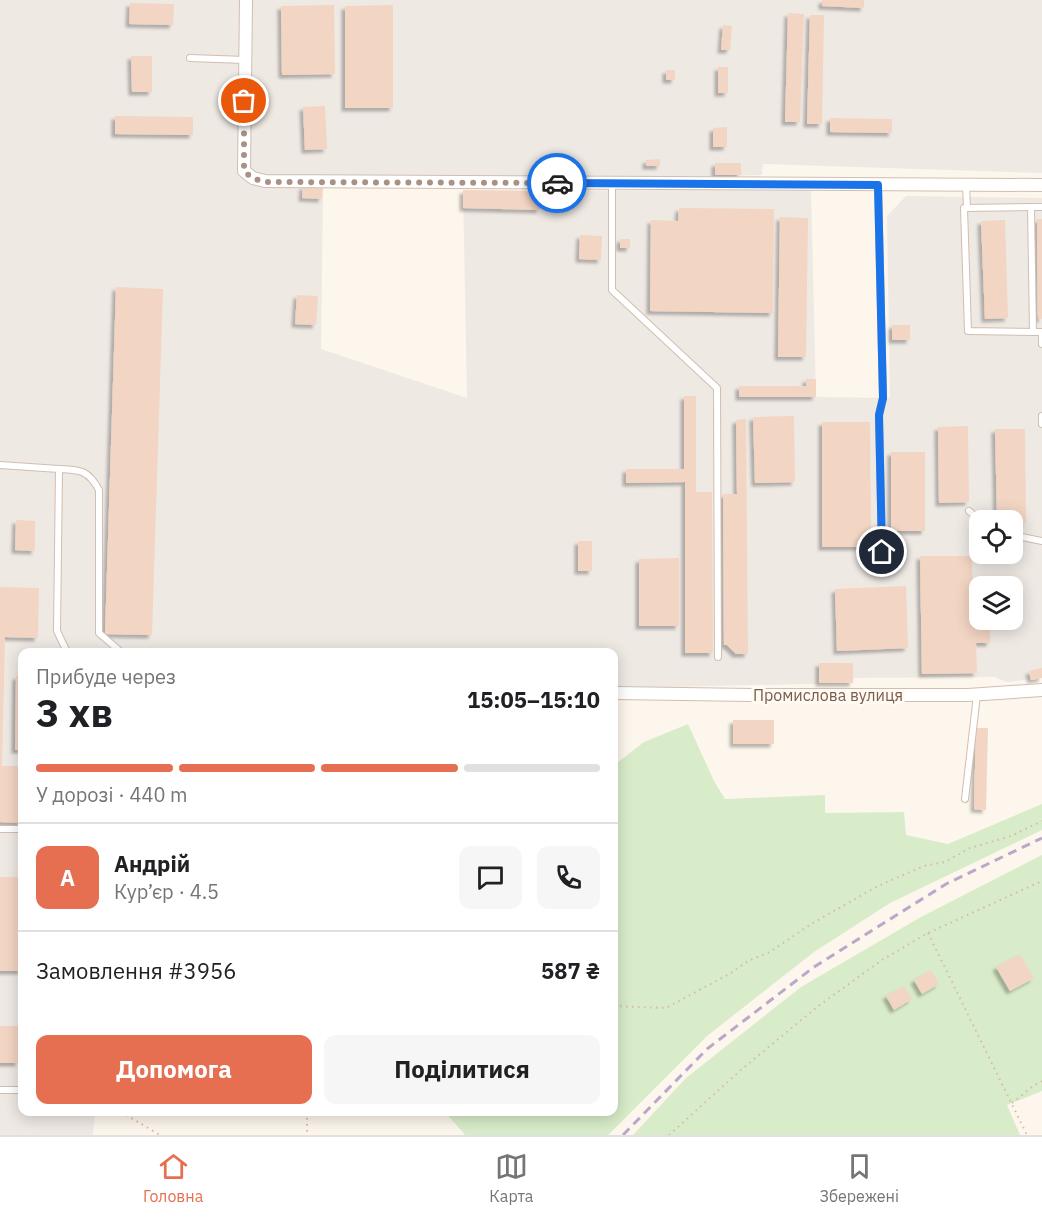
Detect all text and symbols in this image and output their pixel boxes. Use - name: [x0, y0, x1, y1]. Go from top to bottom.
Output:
- pin: [218, 75, 269, 126]
- icon: bag: [227, 84, 260, 117]
- courier: [527, 153, 587, 213]
- icon: car: [541, 167, 574, 200]
- map controls: [969, 510, 1023, 630]
- button: locate: [969, 510, 1023, 564]
- pin: [856, 526, 907, 577]
- icon: home: [865, 535, 898, 568]
- button: layers: [969, 576, 1023, 630]
- text: Прибуде через: [36, 663, 176, 690]
- text: 15:05–15:10: [467, 685, 600, 714]
- street label: Промислова вулиця: [753, 685, 903, 705]
- text: 3 хв: [36, 687, 113, 738]
- text: У дорозі · 440 m: [36, 781, 188, 808]
- button: chat: [459, 846, 522, 909]
- button: phone: [537, 846, 600, 909]
- text: Андрій: [114, 849, 190, 878]
- text: А: [60, 863, 75, 892]
- text: Кур’єр · 4.5: [114, 878, 219, 905]
- text: Замовлення #3956: [36, 956, 236, 985]
- text: 587 ₴: [541, 956, 600, 985]
- button: Допомога: [36, 1035, 312, 1104]
- button: Поділитися: [324, 1035, 600, 1104]
- tab: Головна: [143, 1150, 203, 1206]
- tab: Карта: [489, 1150, 533, 1206]
- tab: Збережені: [820, 1150, 899, 1206]

